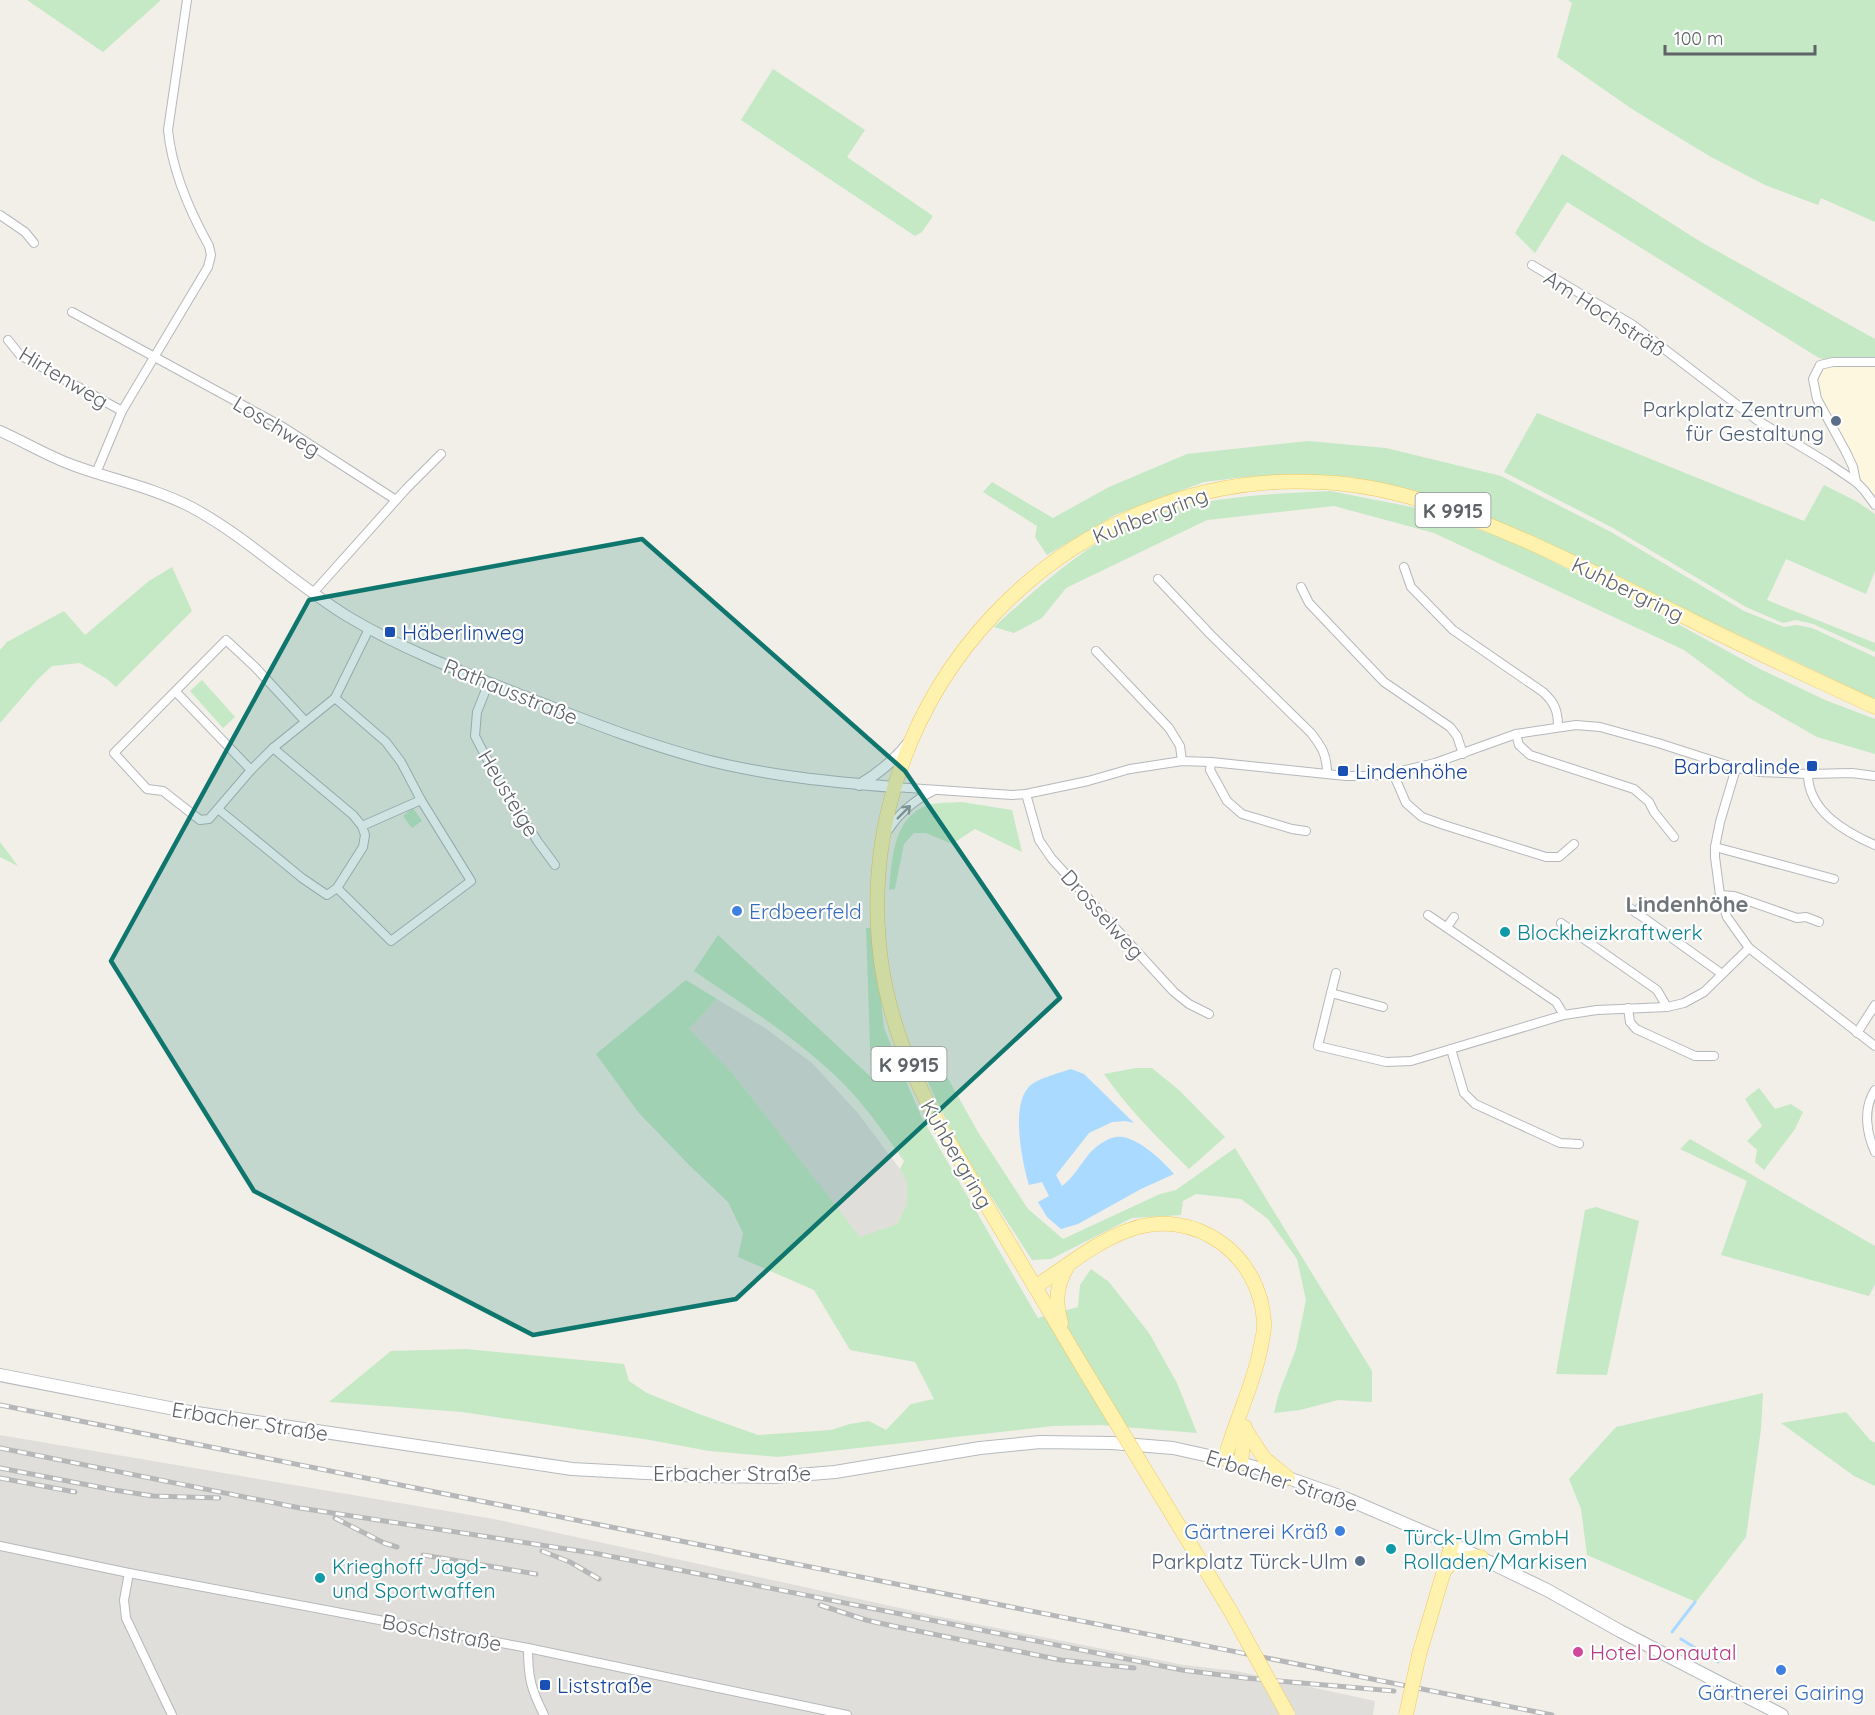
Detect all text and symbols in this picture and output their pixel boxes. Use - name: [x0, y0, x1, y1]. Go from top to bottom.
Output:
- scale bar: [1665, 18, 1815, 56]
- text: 100 m: [1674, 27, 1723, 50]
- street label: Am Hochsträß: [1539, 264, 1671, 362]
- street label: Hirtenweg: [15, 340, 113, 414]
- street label: Loschweg: [229, 390, 325, 462]
- place label: Parkplatz Zentrum für Gestaltung: [1643, 396, 1824, 446]
- marker: Parkplatz Zentrum für Gestaltung: [1829, 414, 1843, 428]
- street label: Kuhbergring: [1089, 481, 1211, 549]
- road number: K 9915: [1416, 493, 1490, 527]
- street label: Kuhbergring: [1568, 551, 1688, 627]
- place label: Häberlinweg: [402, 619, 525, 645]
- marker: Häberlinweg: [383, 625, 397, 639]
- street label: Rathausstraße: [440, 652, 582, 730]
- street label: Heusteige: [473, 745, 545, 841]
- place label: Barbaralinde: [1673, 753, 1800, 779]
- place label: Lindenhöhe: [1355, 758, 1468, 784]
- marker: Barbaralinde: [1805, 759, 1819, 773]
- marker: Lindenhöhe: [1336, 764, 1350, 778]
- one-way arrow: [896, 804, 911, 819]
- street label: Drosselweg: [1056, 864, 1150, 964]
- district label: Lindenhöhe: [1625, 890, 1749, 918]
- place label: Erdbeerfeld: [749, 898, 862, 924]
- marker: Erdbeerfeld: [730, 904, 744, 918]
- place label: Blockheizkraftwerk: [1517, 919, 1703, 945]
- marker: Blockheizkraftwerk: [1498, 925, 1512, 939]
- road number: K 9915: [872, 1047, 946, 1081]
- street label: Kuhbergring: [915, 1095, 999, 1213]
- street label: Erbacher Straße: [170, 1396, 330, 1446]
- street label: Erbacher Straße: [1203, 1443, 1361, 1517]
- street label: Erbacher Straße: [653, 1460, 811, 1486]
- place label: Gärtnerei Kräß: [1184, 1518, 1328, 1544]
- marker: Gärtnerei Kräß: [1333, 1524, 1347, 1538]
- place label: Türck-Ulm GmbH Rolladen/Markisen: [1403, 1524, 1587, 1574]
- marker: Türck-Ulm GmbH Rolladen/Markisen: [1384, 1542, 1398, 1556]
- place label: Parkplatz Türck-Ulm: [1151, 1548, 1348, 1574]
- place label: Krieghoff Jagd- und Sportwaffen: [332, 1553, 496, 1603]
- marker: Parkplatz Türck-Ulm: [1353, 1554, 1367, 1568]
- marker: Krieghoff Jagd- und Sportwaffen: [313, 1571, 327, 1585]
- street label: Boschstraße: [380, 1608, 504, 1656]
- place label: Hotel Donautal: [1590, 1639, 1736, 1665]
- marker: Hotel Donautal: [1571, 1645, 1585, 1659]
- marker: Gärtnerei Gairing: [1774, 1663, 1788, 1677]
- place label: Liststraße: [557, 1672, 652, 1698]
- marker: Liststraße: [538, 1678, 552, 1692]
- place label: Gärtnerei Gairing: [1698, 1679, 1864, 1705]

